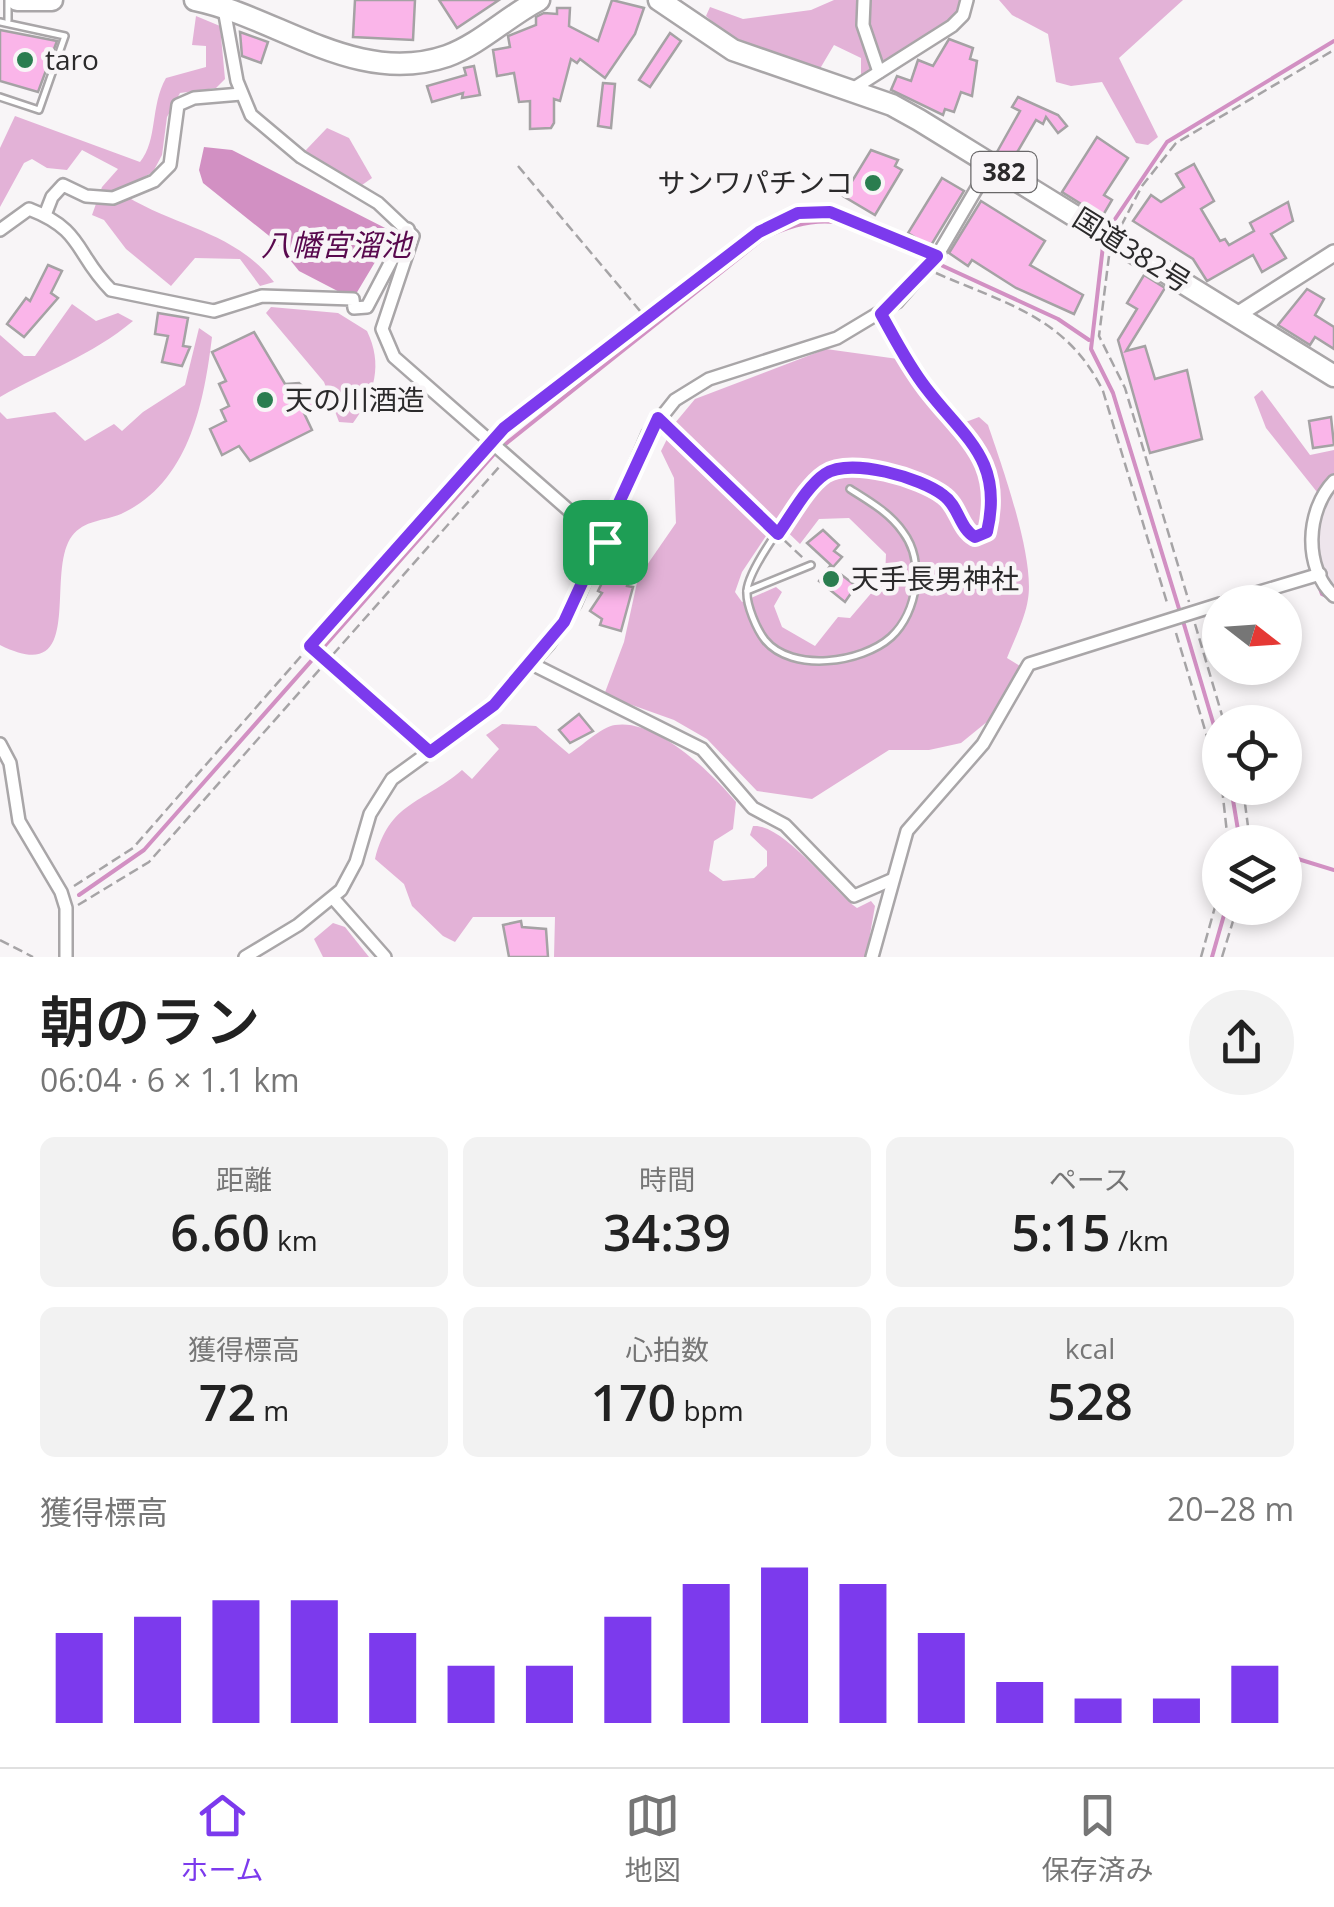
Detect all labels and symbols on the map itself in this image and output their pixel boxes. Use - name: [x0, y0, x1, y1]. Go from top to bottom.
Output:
- place label: taro: [45, 40, 99, 78]
- marker: taro: [14, 49, 36, 71]
- road number: 382: [972, 152, 1036, 192]
- place label: サンワパチンコ: [658, 163, 853, 201]
- marker: サンワパチンコ: [862, 172, 884, 194]
- street label: 国道382号: [1066, 198, 1199, 300]
- water label: 八幡宮溜池: [261, 224, 414, 265]
- place label: 天の川酒造: [285, 380, 425, 418]
- marker: 天の川酒造: [254, 389, 276, 411]
- pin: [563, 500, 648, 585]
- place label: 天手長男神社: [851, 559, 1019, 597]
- marker: 天手長男神社: [820, 568, 842, 590]
- north arrow: [1202, 585, 1302, 685]

